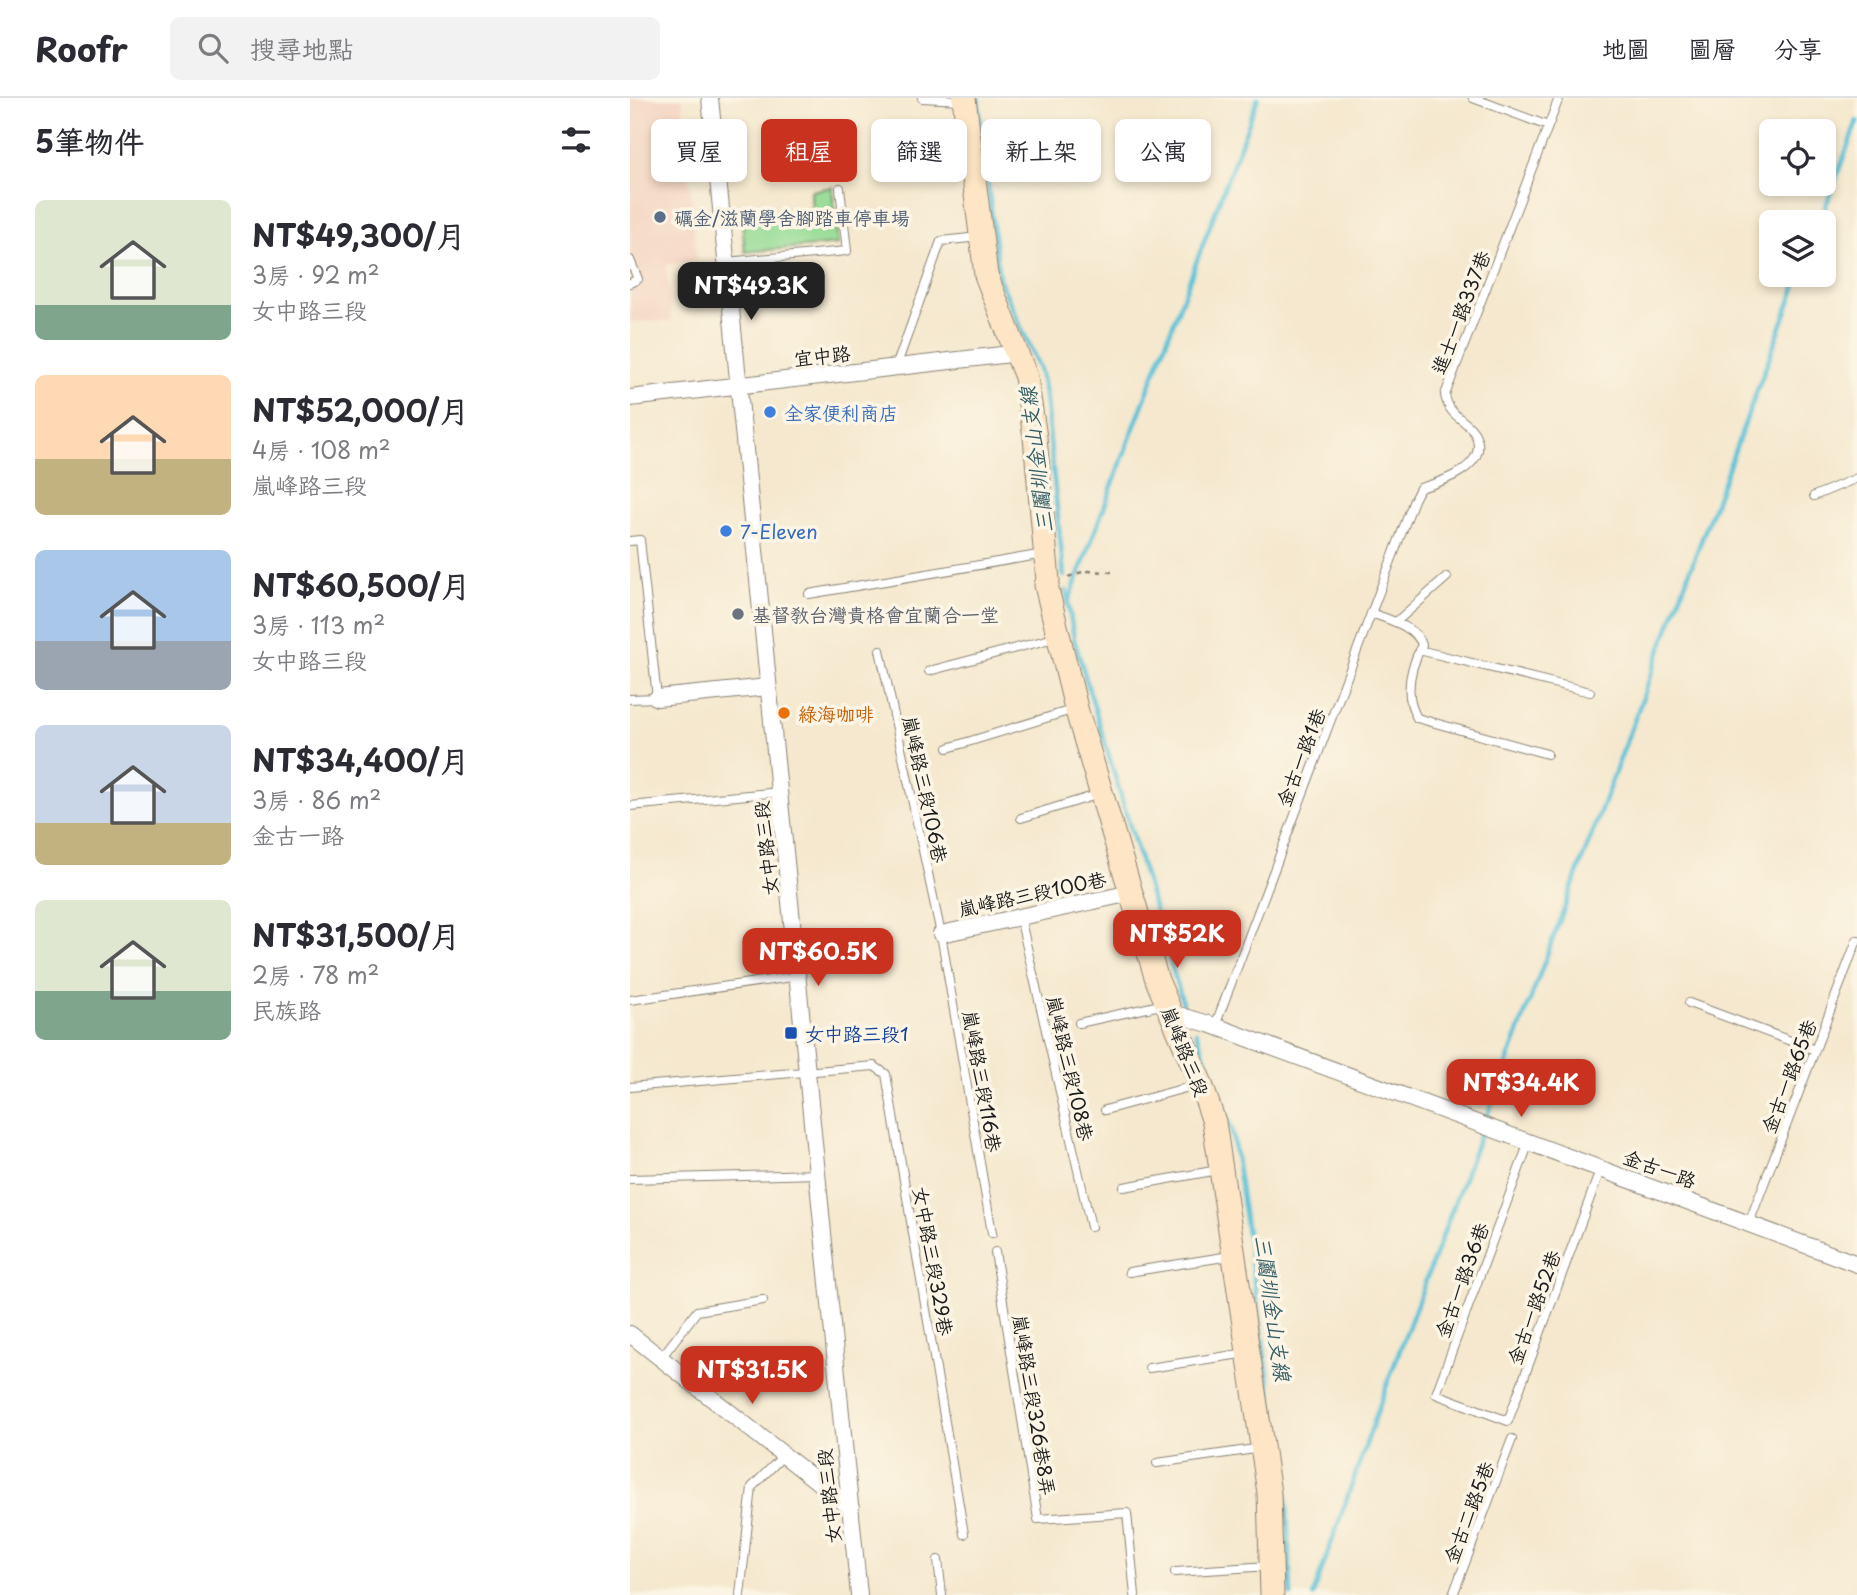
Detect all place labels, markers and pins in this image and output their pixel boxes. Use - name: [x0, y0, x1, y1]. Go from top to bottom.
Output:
- place label: 礪金/滋蘭學舍腳踏車停車場: [674, 203, 910, 231]
- marker: 礪金/滋蘭學舍腳踏車停車場: [652, 209, 668, 225]
- pin: NT$49.3K: [679, 262, 823, 322]
- place label: 全家便利商店: [784, 398, 898, 426]
- marker: 全家便利商店: [762, 404, 778, 420]
- place label: 7-Eleven: [740, 517, 818, 545]
- marker: 7-Eleven: [718, 523, 734, 539]
- place label: 基督教台灣貴格會宜蘭合一堂: [752, 600, 999, 628]
- marker: 基督教台灣貴格會宜蘭合一堂: [730, 606, 746, 622]
- place label: 綠海咖啡: [798, 699, 874, 727]
- marker: 綠海咖啡: [776, 705, 792, 721]
- pin: NT$52K: [1120, 910, 1234, 970]
- pin: NT$60.5K: [746, 928, 890, 988]
- place label: 女中路三段1: [805, 1019, 909, 1047]
- marker: 女中路三段1: [783, 1025, 799, 1041]
- pin: NT$34.4K: [1449, 1060, 1593, 1119]
- pin: NT$31.5K: [680, 1346, 824, 1406]

